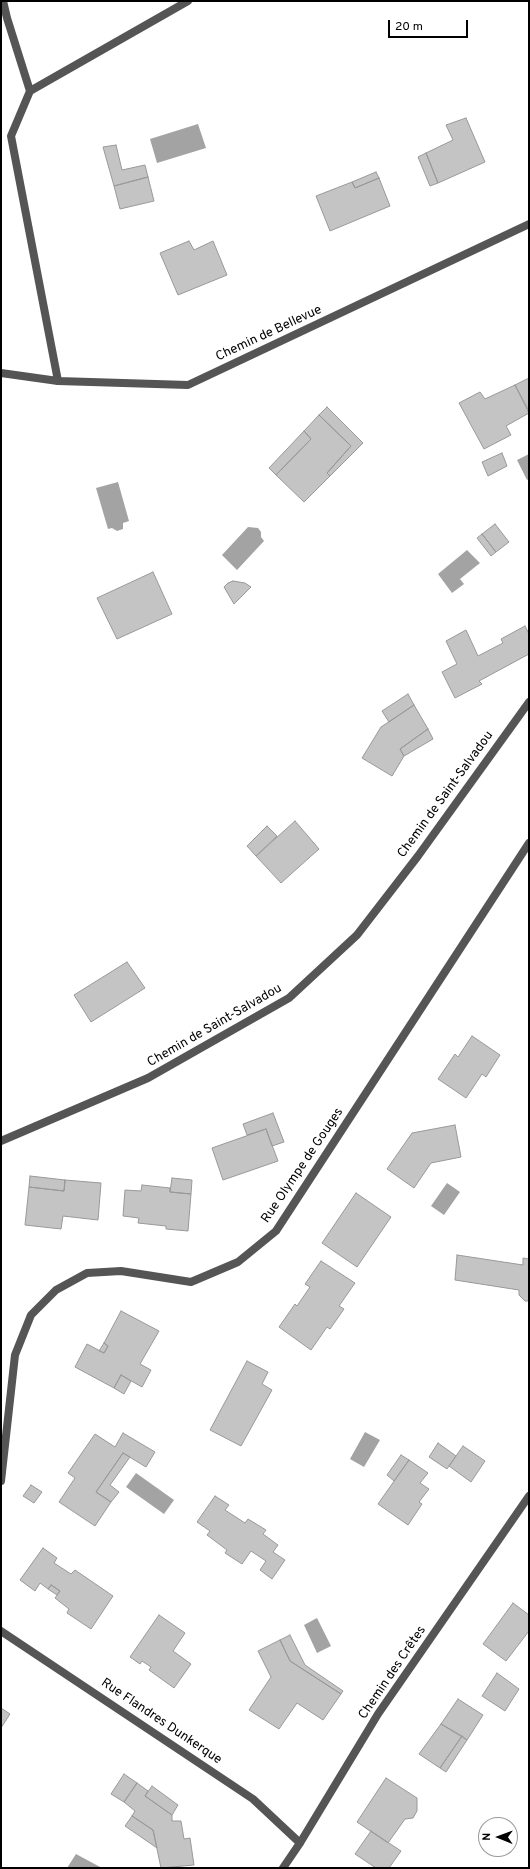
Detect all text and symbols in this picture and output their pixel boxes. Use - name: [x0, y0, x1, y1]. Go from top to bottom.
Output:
- scale bar: [390, 12, 470, 38]
- text: 20 m: [395, 19, 423, 35]
- street label: Chemin de Bellevue: [214, 303, 324, 365]
- street label: Chemin de Saint-Salvadou: [395, 729, 497, 861]
- street label: Chemin de Saint-Salvadou: [145, 981, 285, 1071]
- street label: Rue Olympe de Gouges: [259, 1105, 347, 1227]
- street label: Chemin des Crêtes: [356, 1623, 430, 1723]
- street label: Rue Flandres Dunkerque: [98, 1676, 224, 1768]
- north arrow: [478, 1817, 518, 1857]
- text: N: [480, 1833, 494, 1841]

